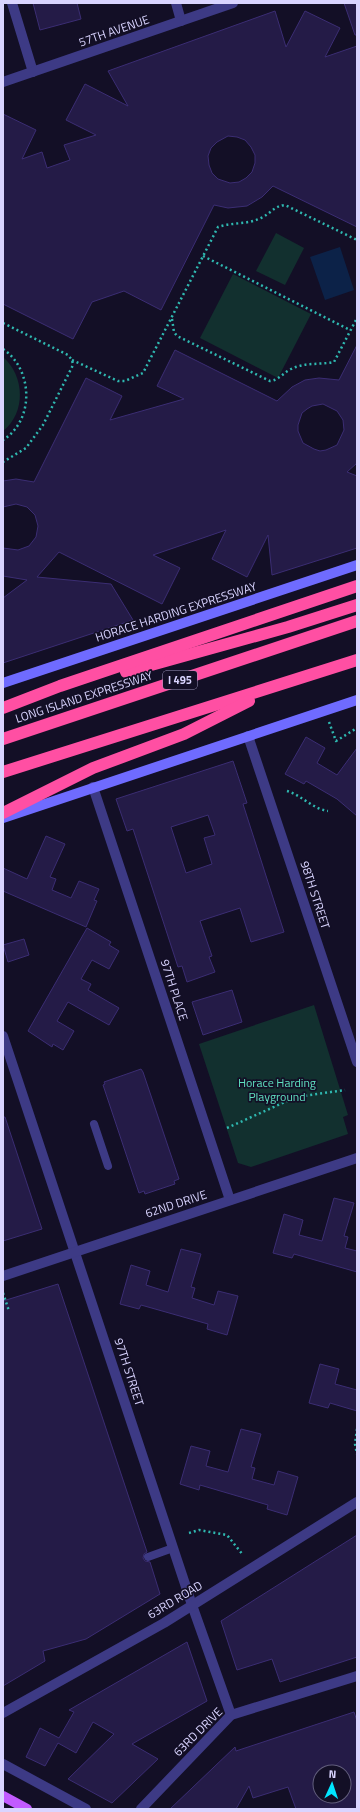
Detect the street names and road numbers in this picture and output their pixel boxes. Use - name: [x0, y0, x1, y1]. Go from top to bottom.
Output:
- street label: 57TH AVENUE: [76, 9, 152, 51]
- street label: HORACE HARDING EXPRESSWAY: [93, 576, 259, 647]
- street label: LONG ISLAND EXPRESSWAY: [13, 665, 155, 728]
- road number: I 495: [163, 671, 197, 689]
- street label: 98TH STREET: [296, 858, 336, 932]
- street label: 97TH PLACE: [156, 957, 193, 1023]
- street label: 62ND DRIVE: [143, 1185, 209, 1222]
- street label: 97TH STREET: [110, 1335, 150, 1409]
- street label: 63RD ROAD: [144, 1576, 206, 1623]
- street label: 63RD DRIVE: [169, 1702, 227, 1761]

